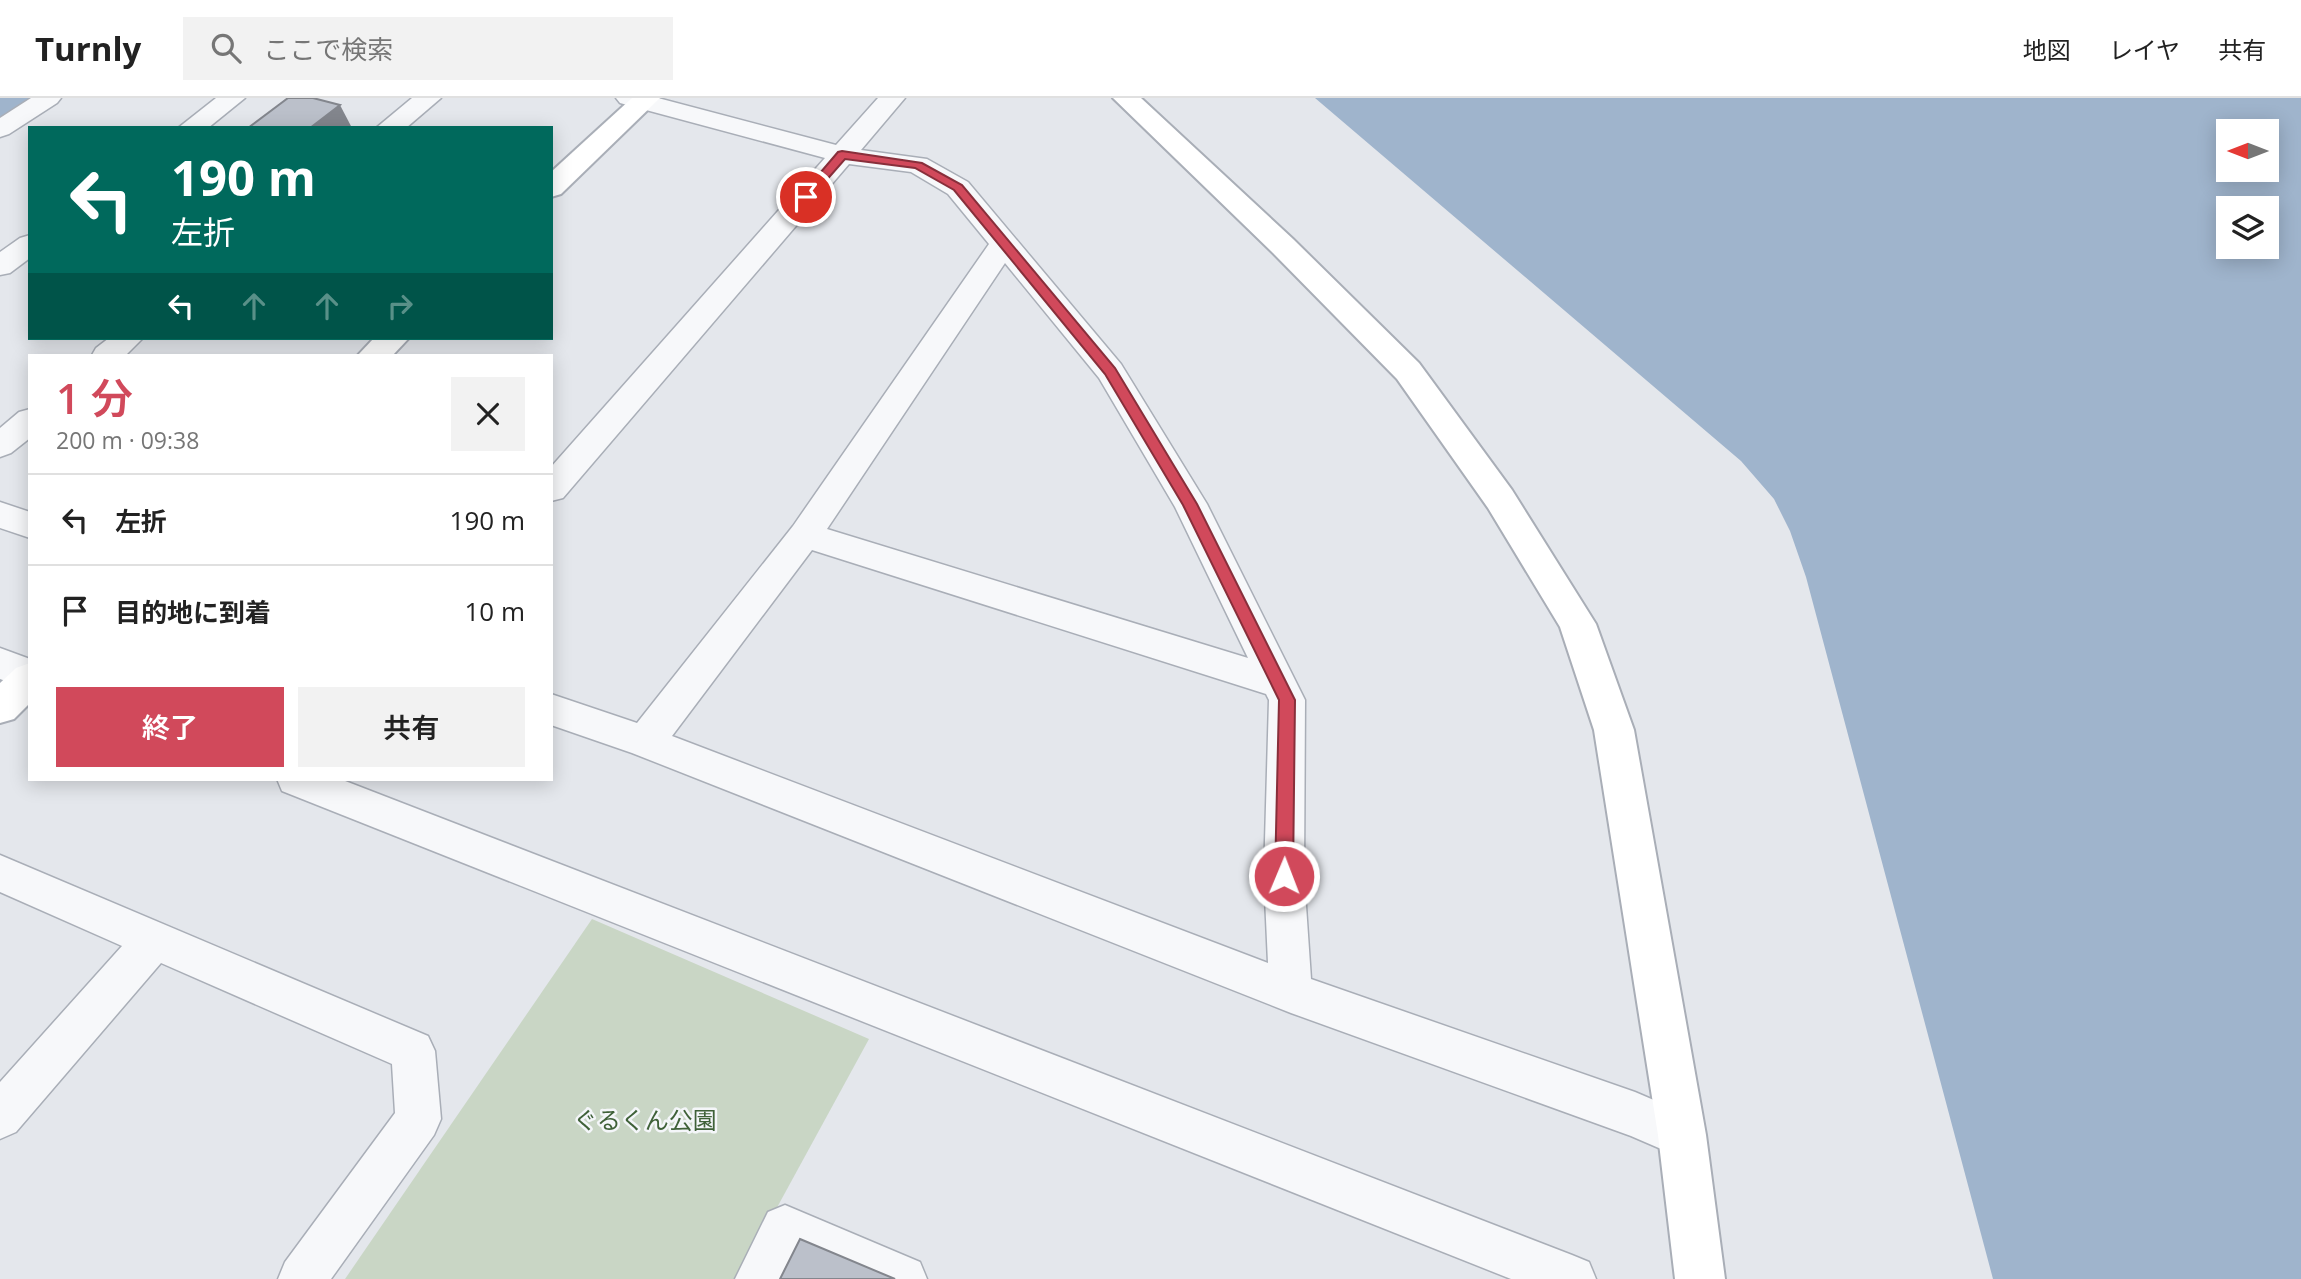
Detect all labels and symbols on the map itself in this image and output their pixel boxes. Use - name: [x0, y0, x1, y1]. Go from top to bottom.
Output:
- north arrow: [2216, 119, 2278, 182]
- pin: [776, 167, 836, 227]
- position arrow: [1247, 839, 1321, 913]
- park label: ぐるくん公園: [573, 1103, 717, 1136]

